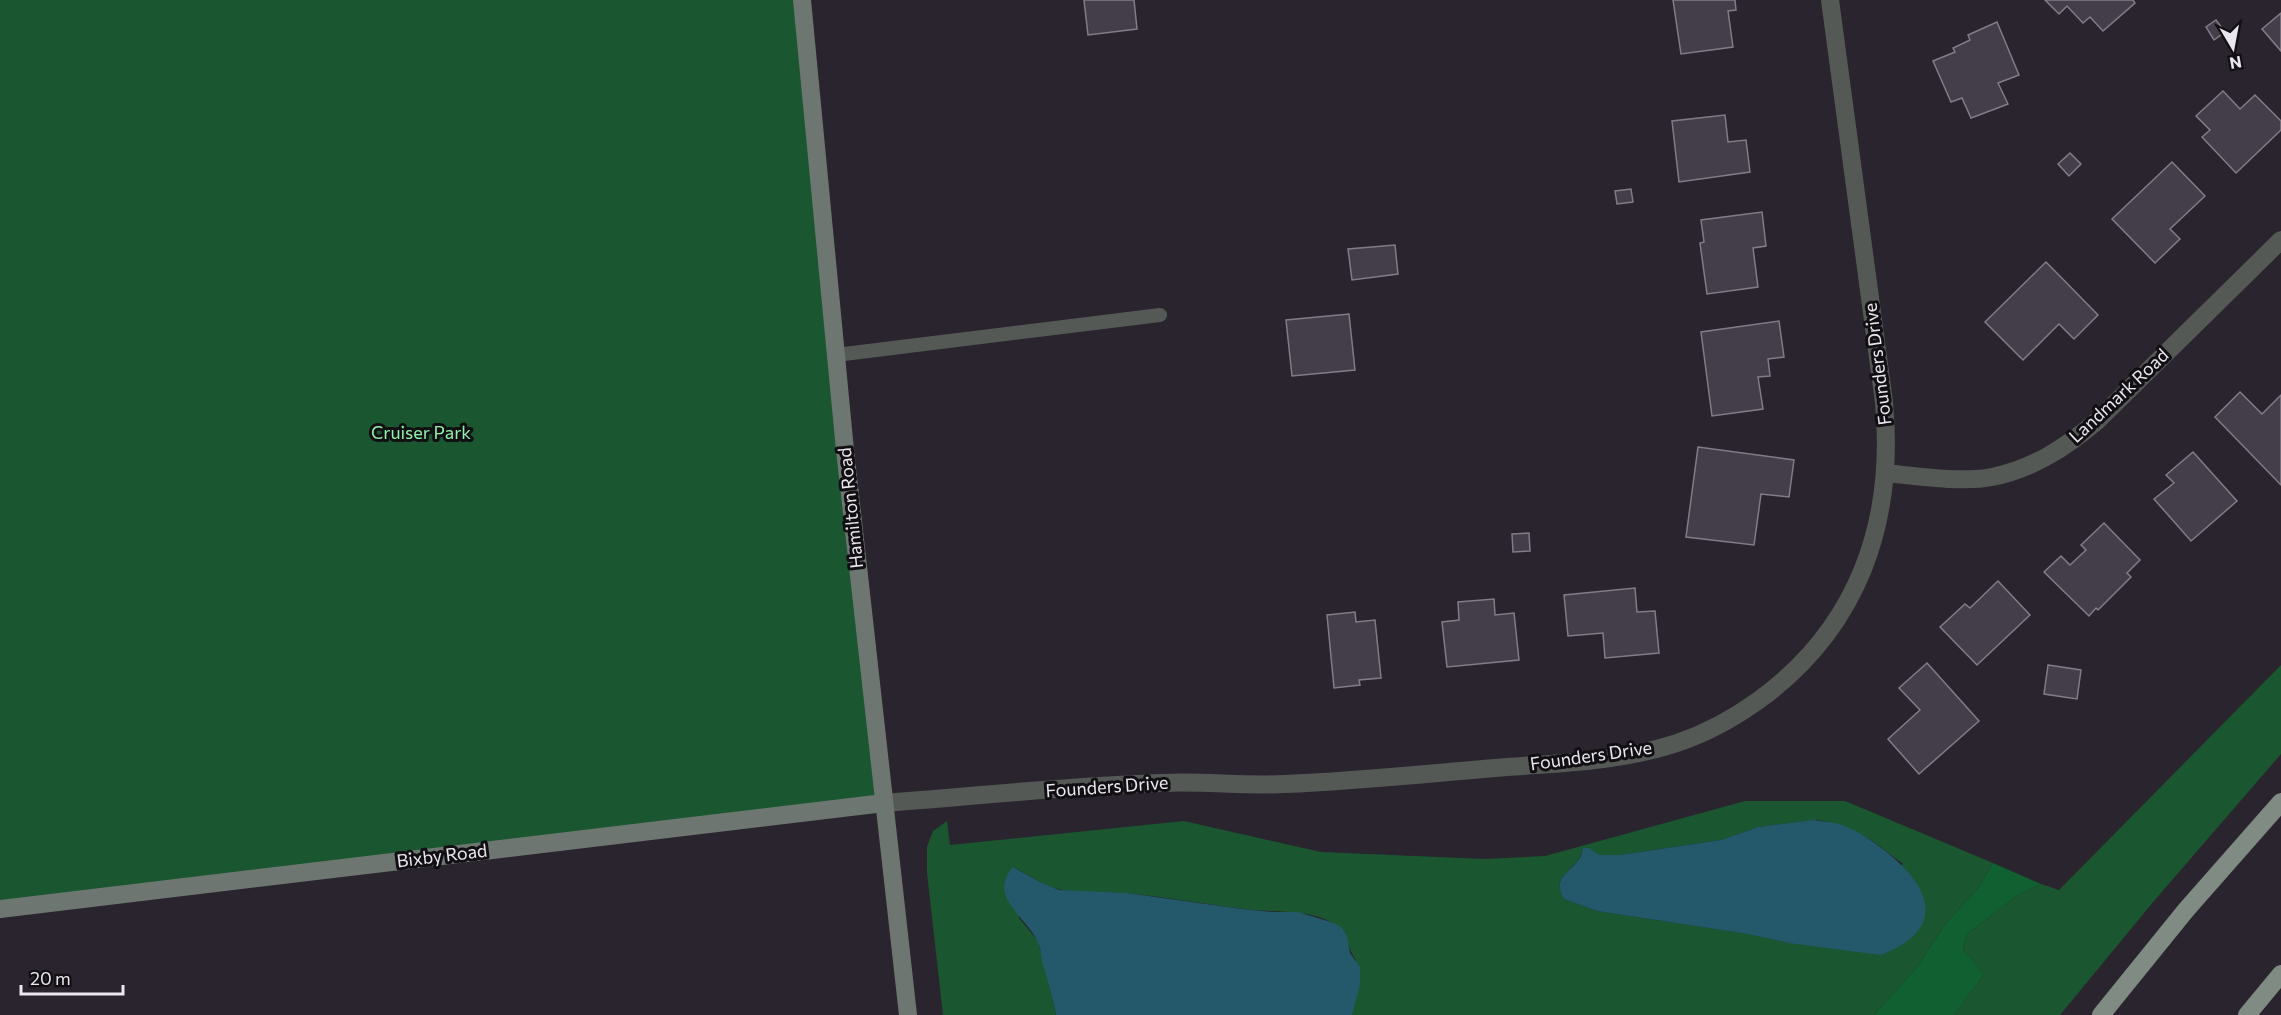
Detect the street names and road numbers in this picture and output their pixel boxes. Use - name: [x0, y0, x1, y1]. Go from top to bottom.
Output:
- street label: Founders Drive: [1859, 302, 1895, 426]
- street label: Landmark Road: [2064, 344, 2173, 447]
- street label: Hamilton Road: [833, 446, 867, 570]
- street label: Founders Drive: [1528, 736, 1653, 774]
- street label: Founders Drive: [1045, 771, 1169, 801]
- street label: Bixby Road: [395, 839, 488, 871]

